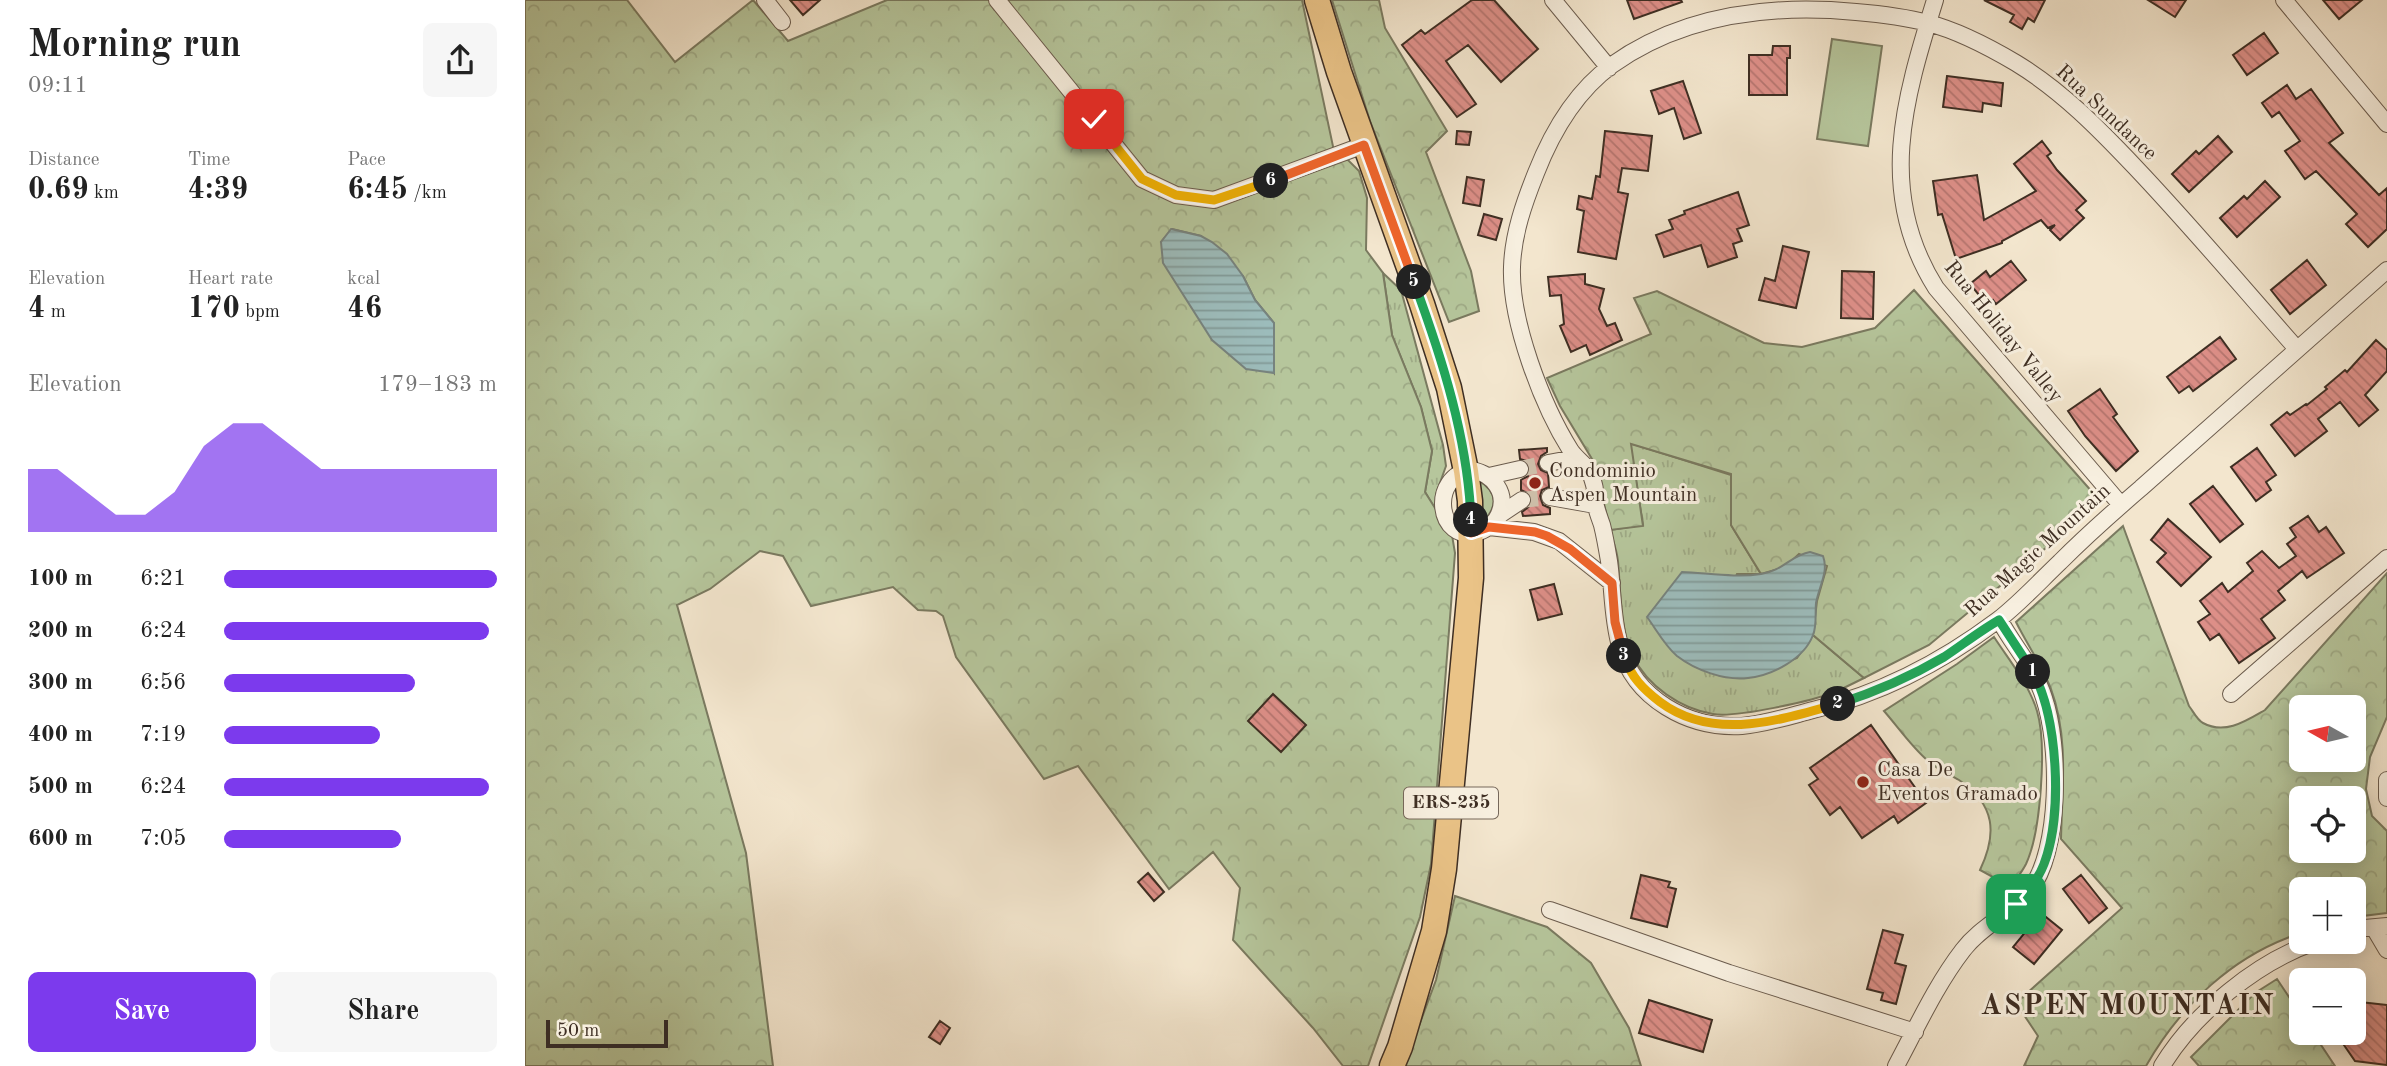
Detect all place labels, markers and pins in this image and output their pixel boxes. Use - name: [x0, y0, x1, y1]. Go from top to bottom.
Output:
- pin: [1064, 89, 1124, 149]
- pin: 6: [1253, 164, 1289, 198]
- pin: 5: [1397, 264, 1431, 300]
- place label: Condominio Aspen Mountain: [1549, 461, 1697, 506]
- marker: Condominio Aspen Mountain: [1527, 475, 1543, 491]
- pin: 4: [1453, 503, 1489, 538]
- pin: 3: [1607, 638, 1641, 674]
- pin: 1: [2015, 654, 2051, 690]
- pin: 2: [1821, 686, 1855, 722]
- place label: Casa De Eventos Gramado: [1877, 760, 2038, 805]
- marker: Casa De Eventos Gramado: [1855, 774, 1871, 790]
- pin: [1986, 874, 2046, 934]

